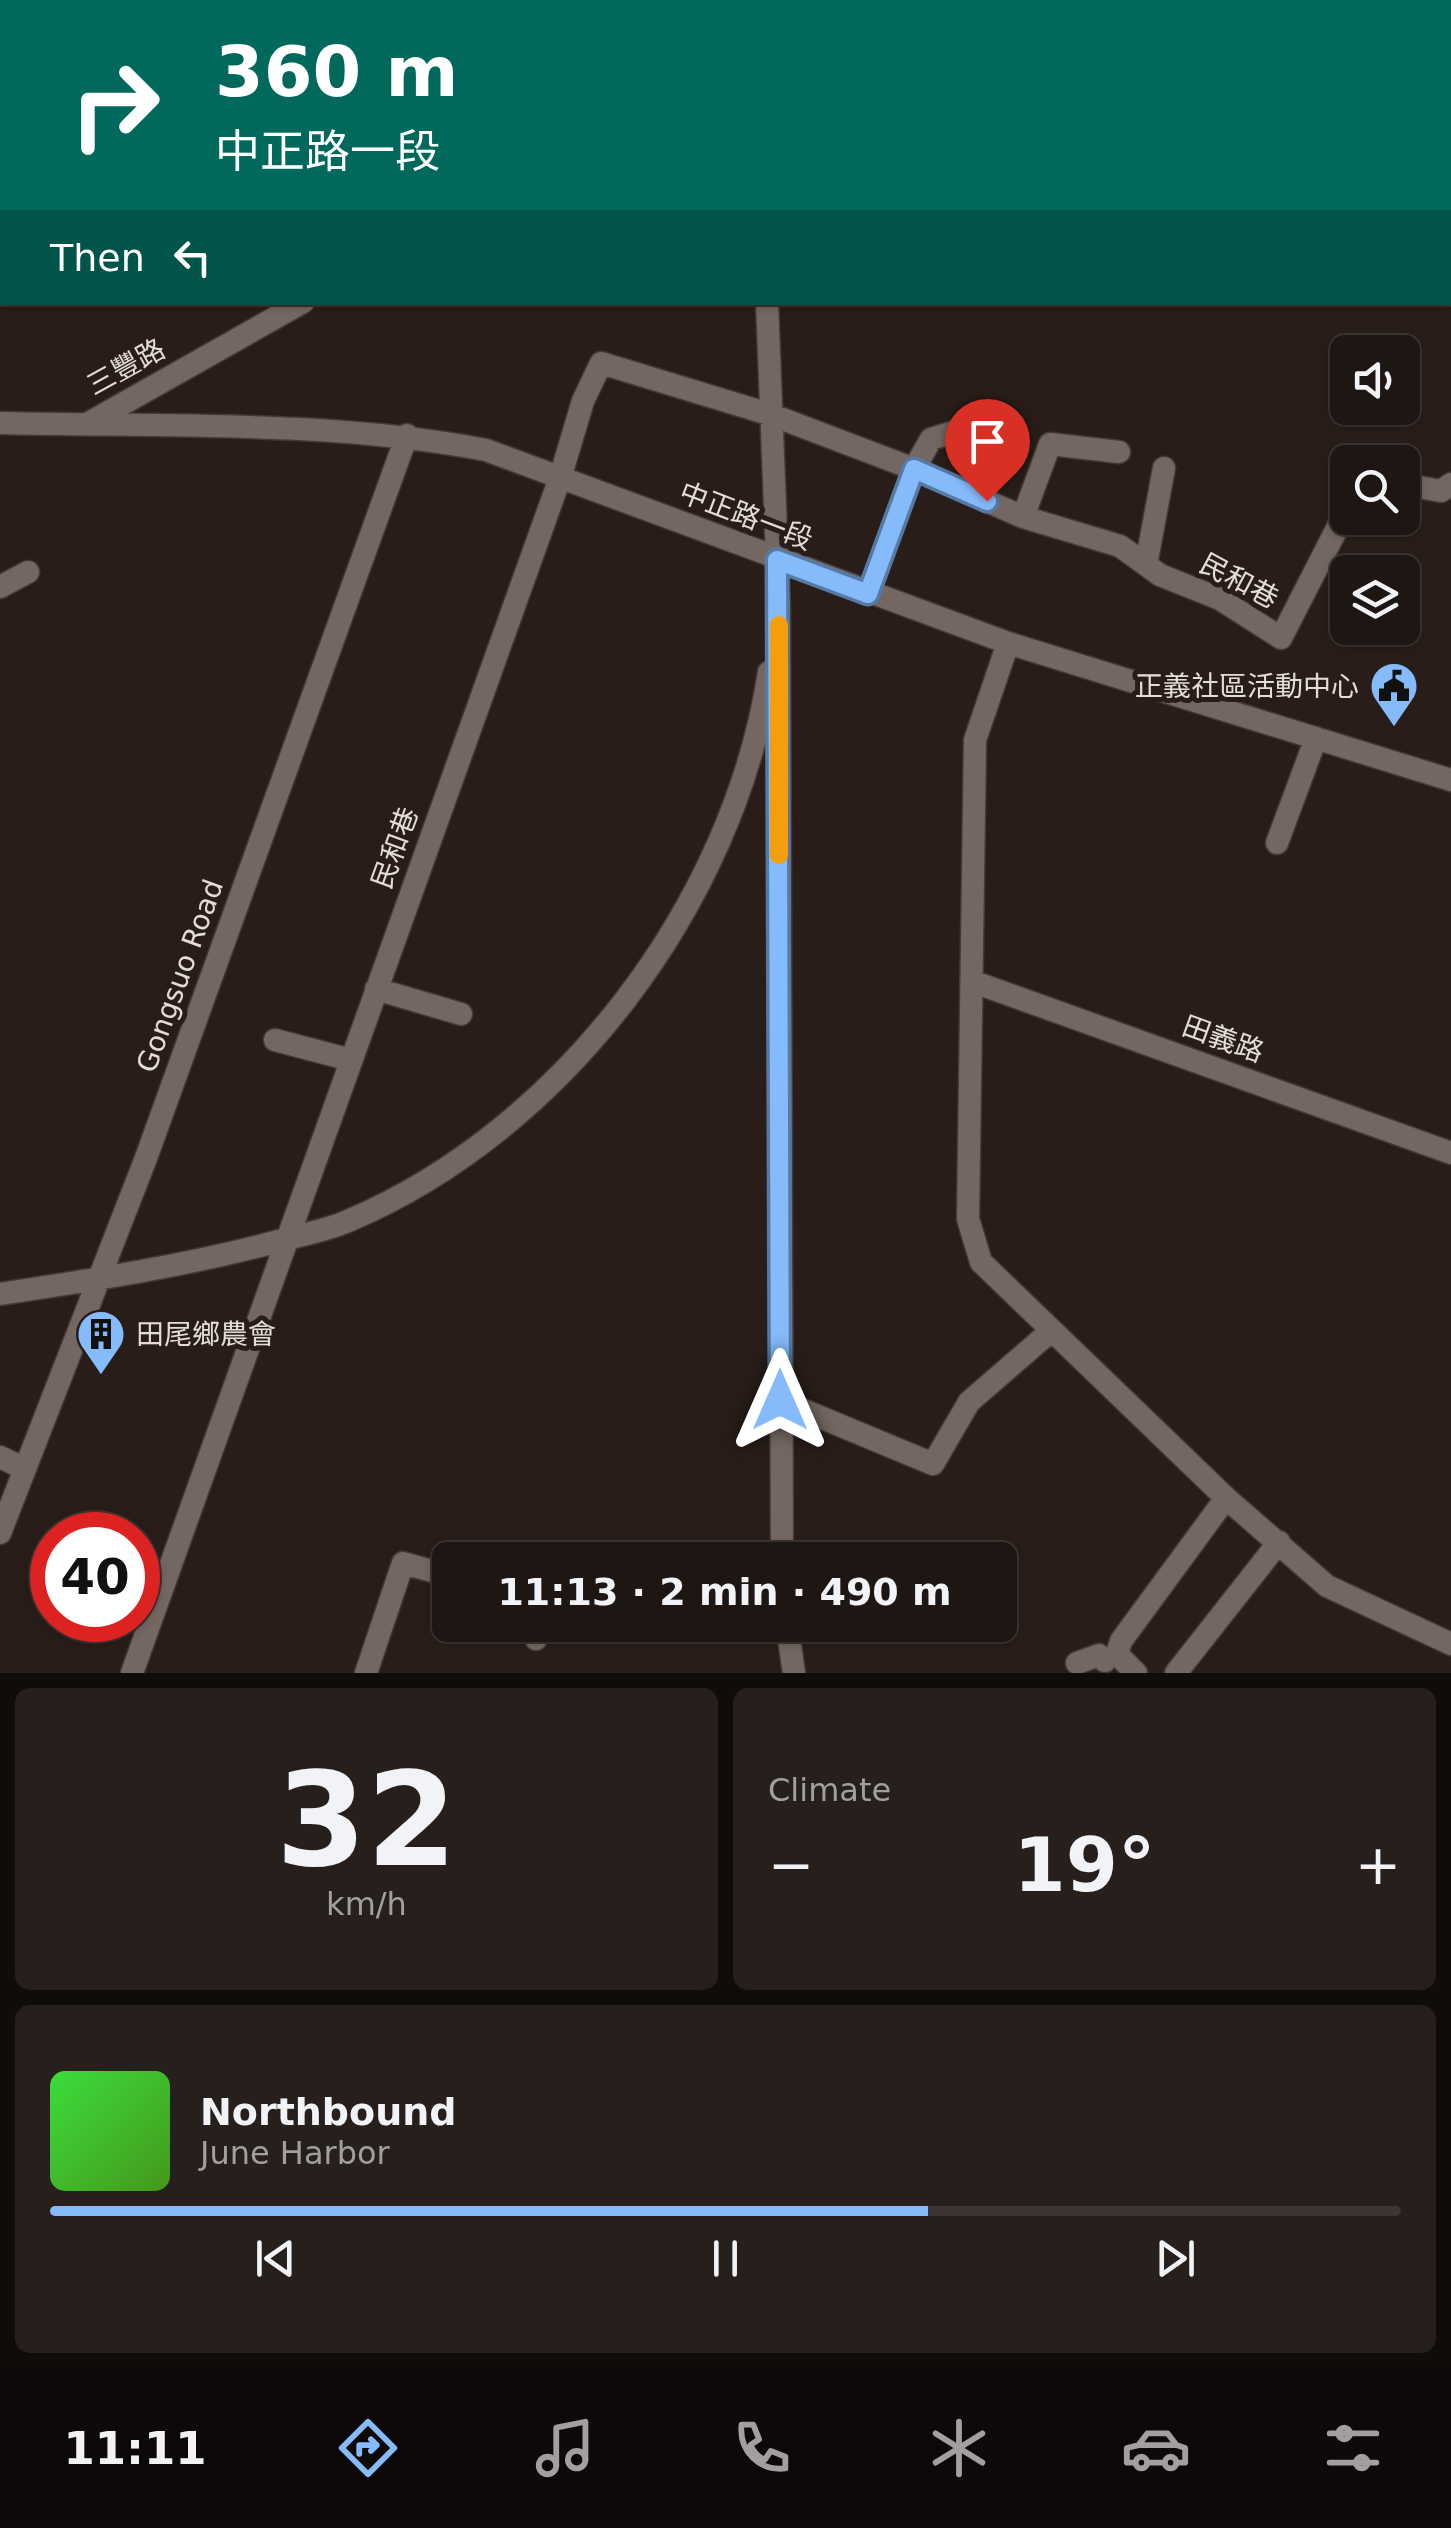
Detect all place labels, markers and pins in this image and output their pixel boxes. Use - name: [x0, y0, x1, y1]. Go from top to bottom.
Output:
- pin: [945, 399, 1030, 502]
- public building icon: 正義社區活動中心: [1368, 660, 1420, 728]
- place label: 正義社區活動中心: [1135, 670, 1359, 703]
- building icon: 田尾鄉農會: [75, 1308, 127, 1376]
- place label: 田尾鄉農會: [136, 1318, 276, 1351]

